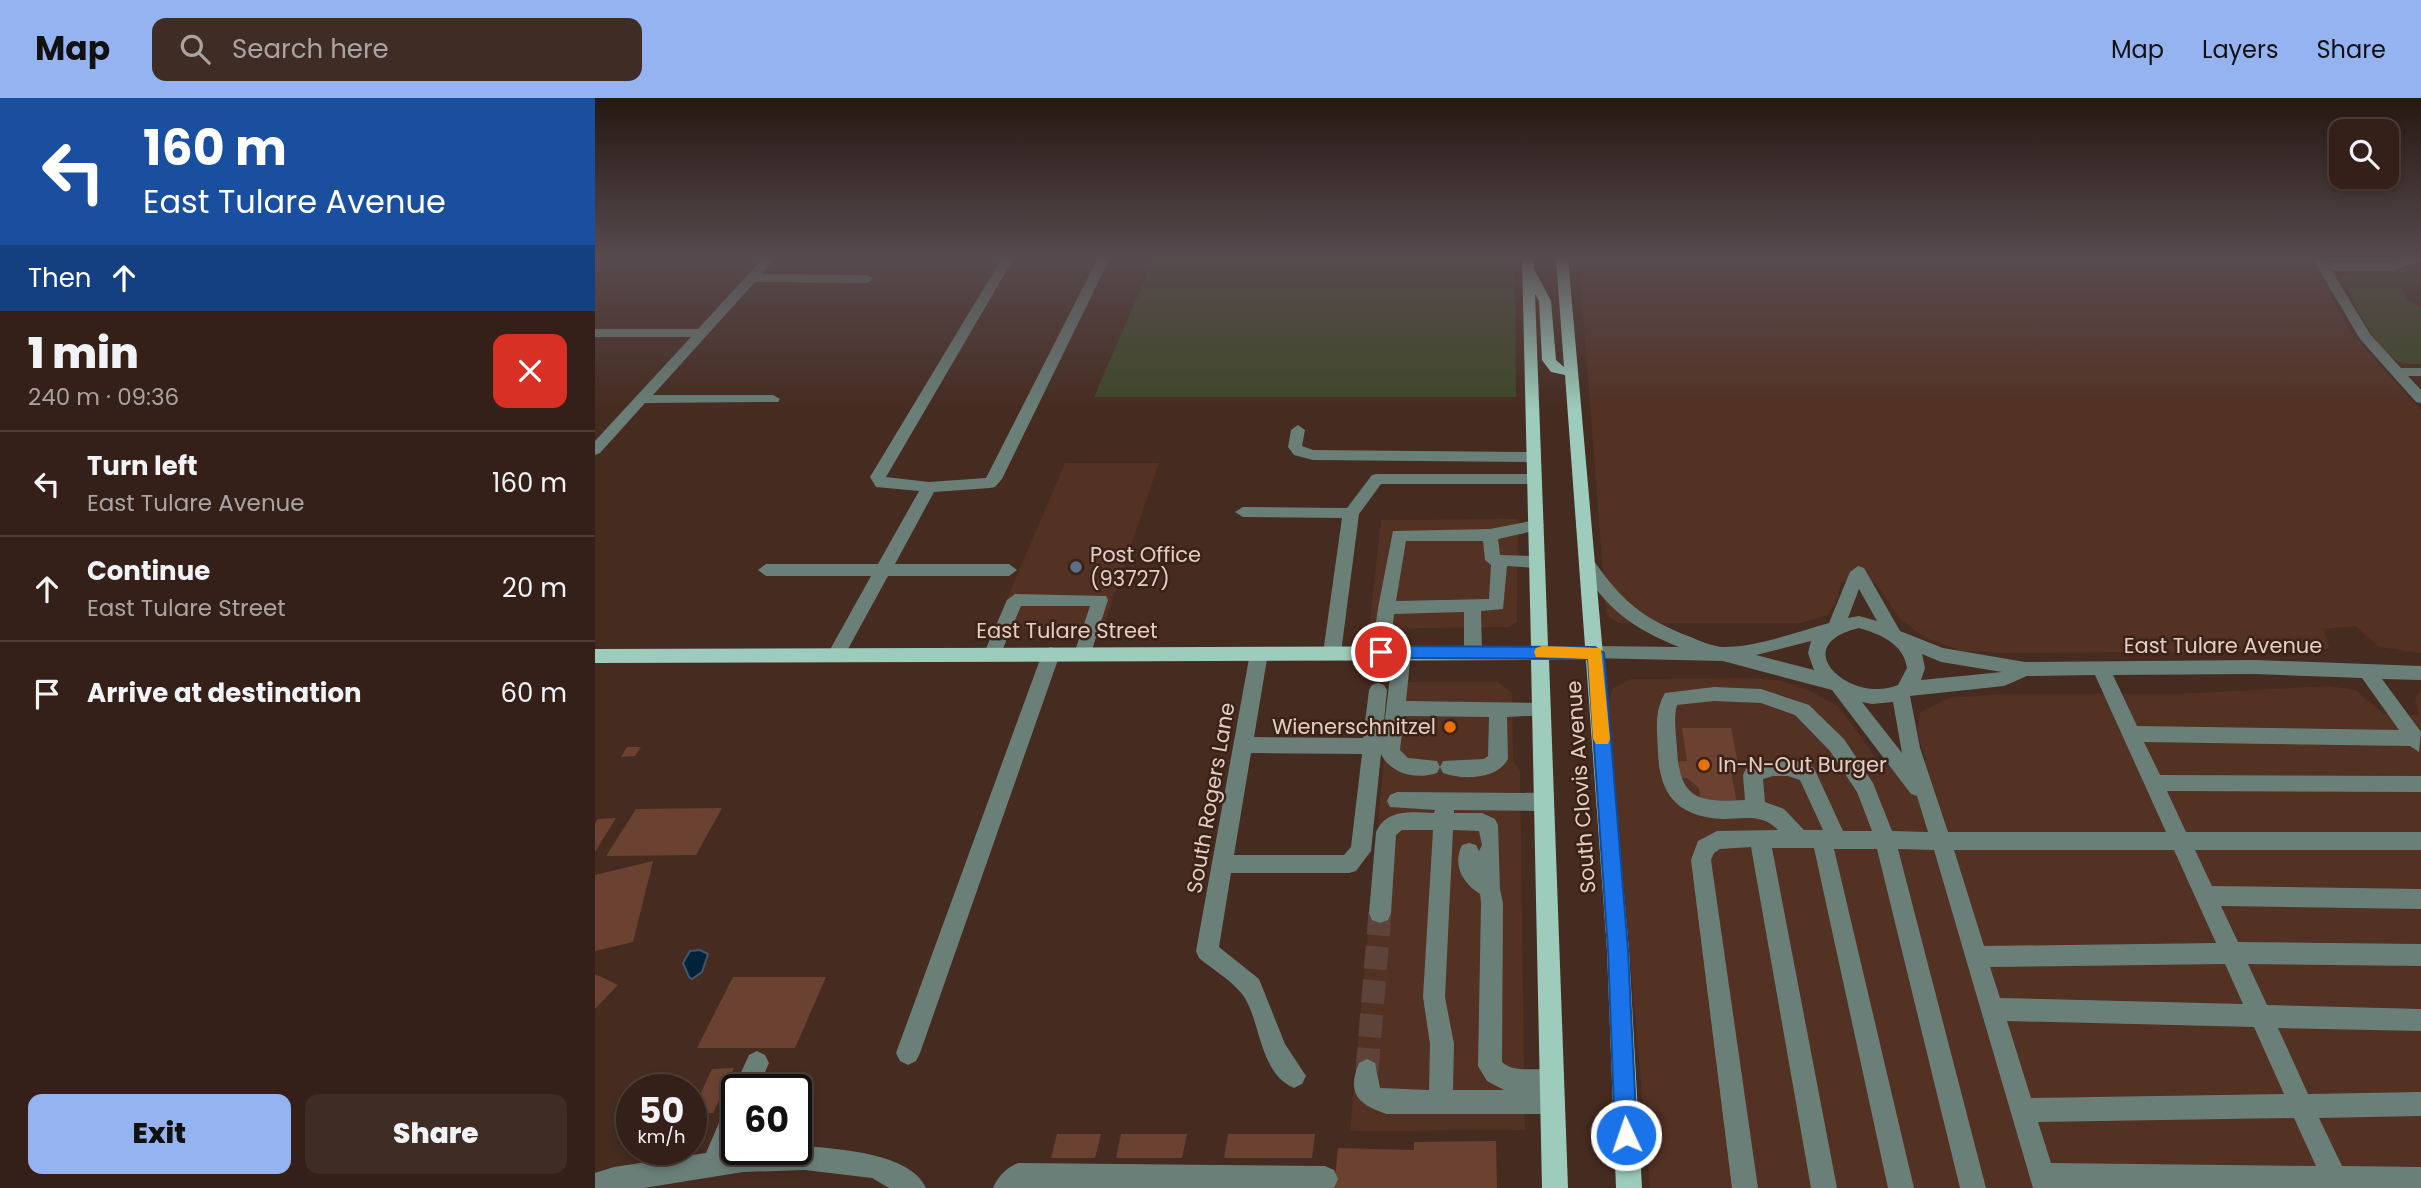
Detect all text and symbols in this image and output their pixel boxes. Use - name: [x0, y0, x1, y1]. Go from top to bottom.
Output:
- search box: [152, 18, 642, 81]
- text: Map: [35, 25, 110, 72]
- icon: search: [176, 30, 214, 68]
- text: Search here: [232, 31, 389, 67]
- text: Map: [2111, 33, 2164, 66]
- text: Layers: [2202, 33, 2278, 66]
- text: Share: [2316, 33, 2386, 66]
- text: 160 m: [143, 114, 287, 182]
- map controls: [2329, 119, 2399, 189]
- button: search: [2329, 119, 2399, 189]
- icon: left: [28, 126, 119, 217]
- text: East Tulare Avenue: [143, 179, 446, 224]
- icon: ahead: [105, 259, 143, 297]
- text: Then: [28, 260, 91, 296]
- text: 1 min: [28, 324, 139, 383]
- button: close: [493, 334, 567, 408]
- text: 240 m · 09:36: [28, 381, 179, 413]
- text: Turn left: [87, 448, 198, 484]
- icon: left: [28, 465, 66, 503]
- text: 160 m: [492, 465, 567, 501]
- text: East Tulare Avenue: [87, 487, 305, 519]
- place label: Post Office (93727): [1090, 540, 1201, 593]
- text: Continue: [87, 553, 210, 589]
- marker: Post Office (93727): [1068, 559, 1084, 575]
- icon: ahead: [28, 570, 66, 608]
- text: 20 m: [502, 570, 567, 606]
- text: East Tulare Street: [87, 592, 286, 624]
- street label: East Tulare Street: [976, 616, 1158, 645]
- pin: [1351, 622, 1411, 682]
- street label: East Tulare Avenue: [2124, 631, 2322, 660]
- icon: arrive: [1362, 633, 1400, 671]
- icon: arrive: [28, 675, 66, 713]
- text: Arrive at destination: [87, 675, 362, 711]
- text: 60 m: [500, 675, 567, 711]
- street label: South Clovis Avenue: [1559, 680, 1602, 894]
- street label: South Rogers Lane: [1179, 700, 1242, 896]
- place label: Wienerschnitzel: [1272, 712, 1436, 741]
- marker: Wienerschnitzel: [1442, 719, 1458, 735]
- place label: In-N-Out Burger: [1718, 750, 1887, 779]
- marker: In-N-Out Burger: [1696, 757, 1712, 773]
- speed limit sign: 60: [721, 1074, 812, 1165]
- text: 50: [639, 1086, 684, 1135]
- button: Exit: [28, 1094, 291, 1174]
- button: Share: [305, 1094, 567, 1174]
- position arrow: [1589, 1098, 1663, 1172]
- text: km/h: [638, 1124, 685, 1149]

